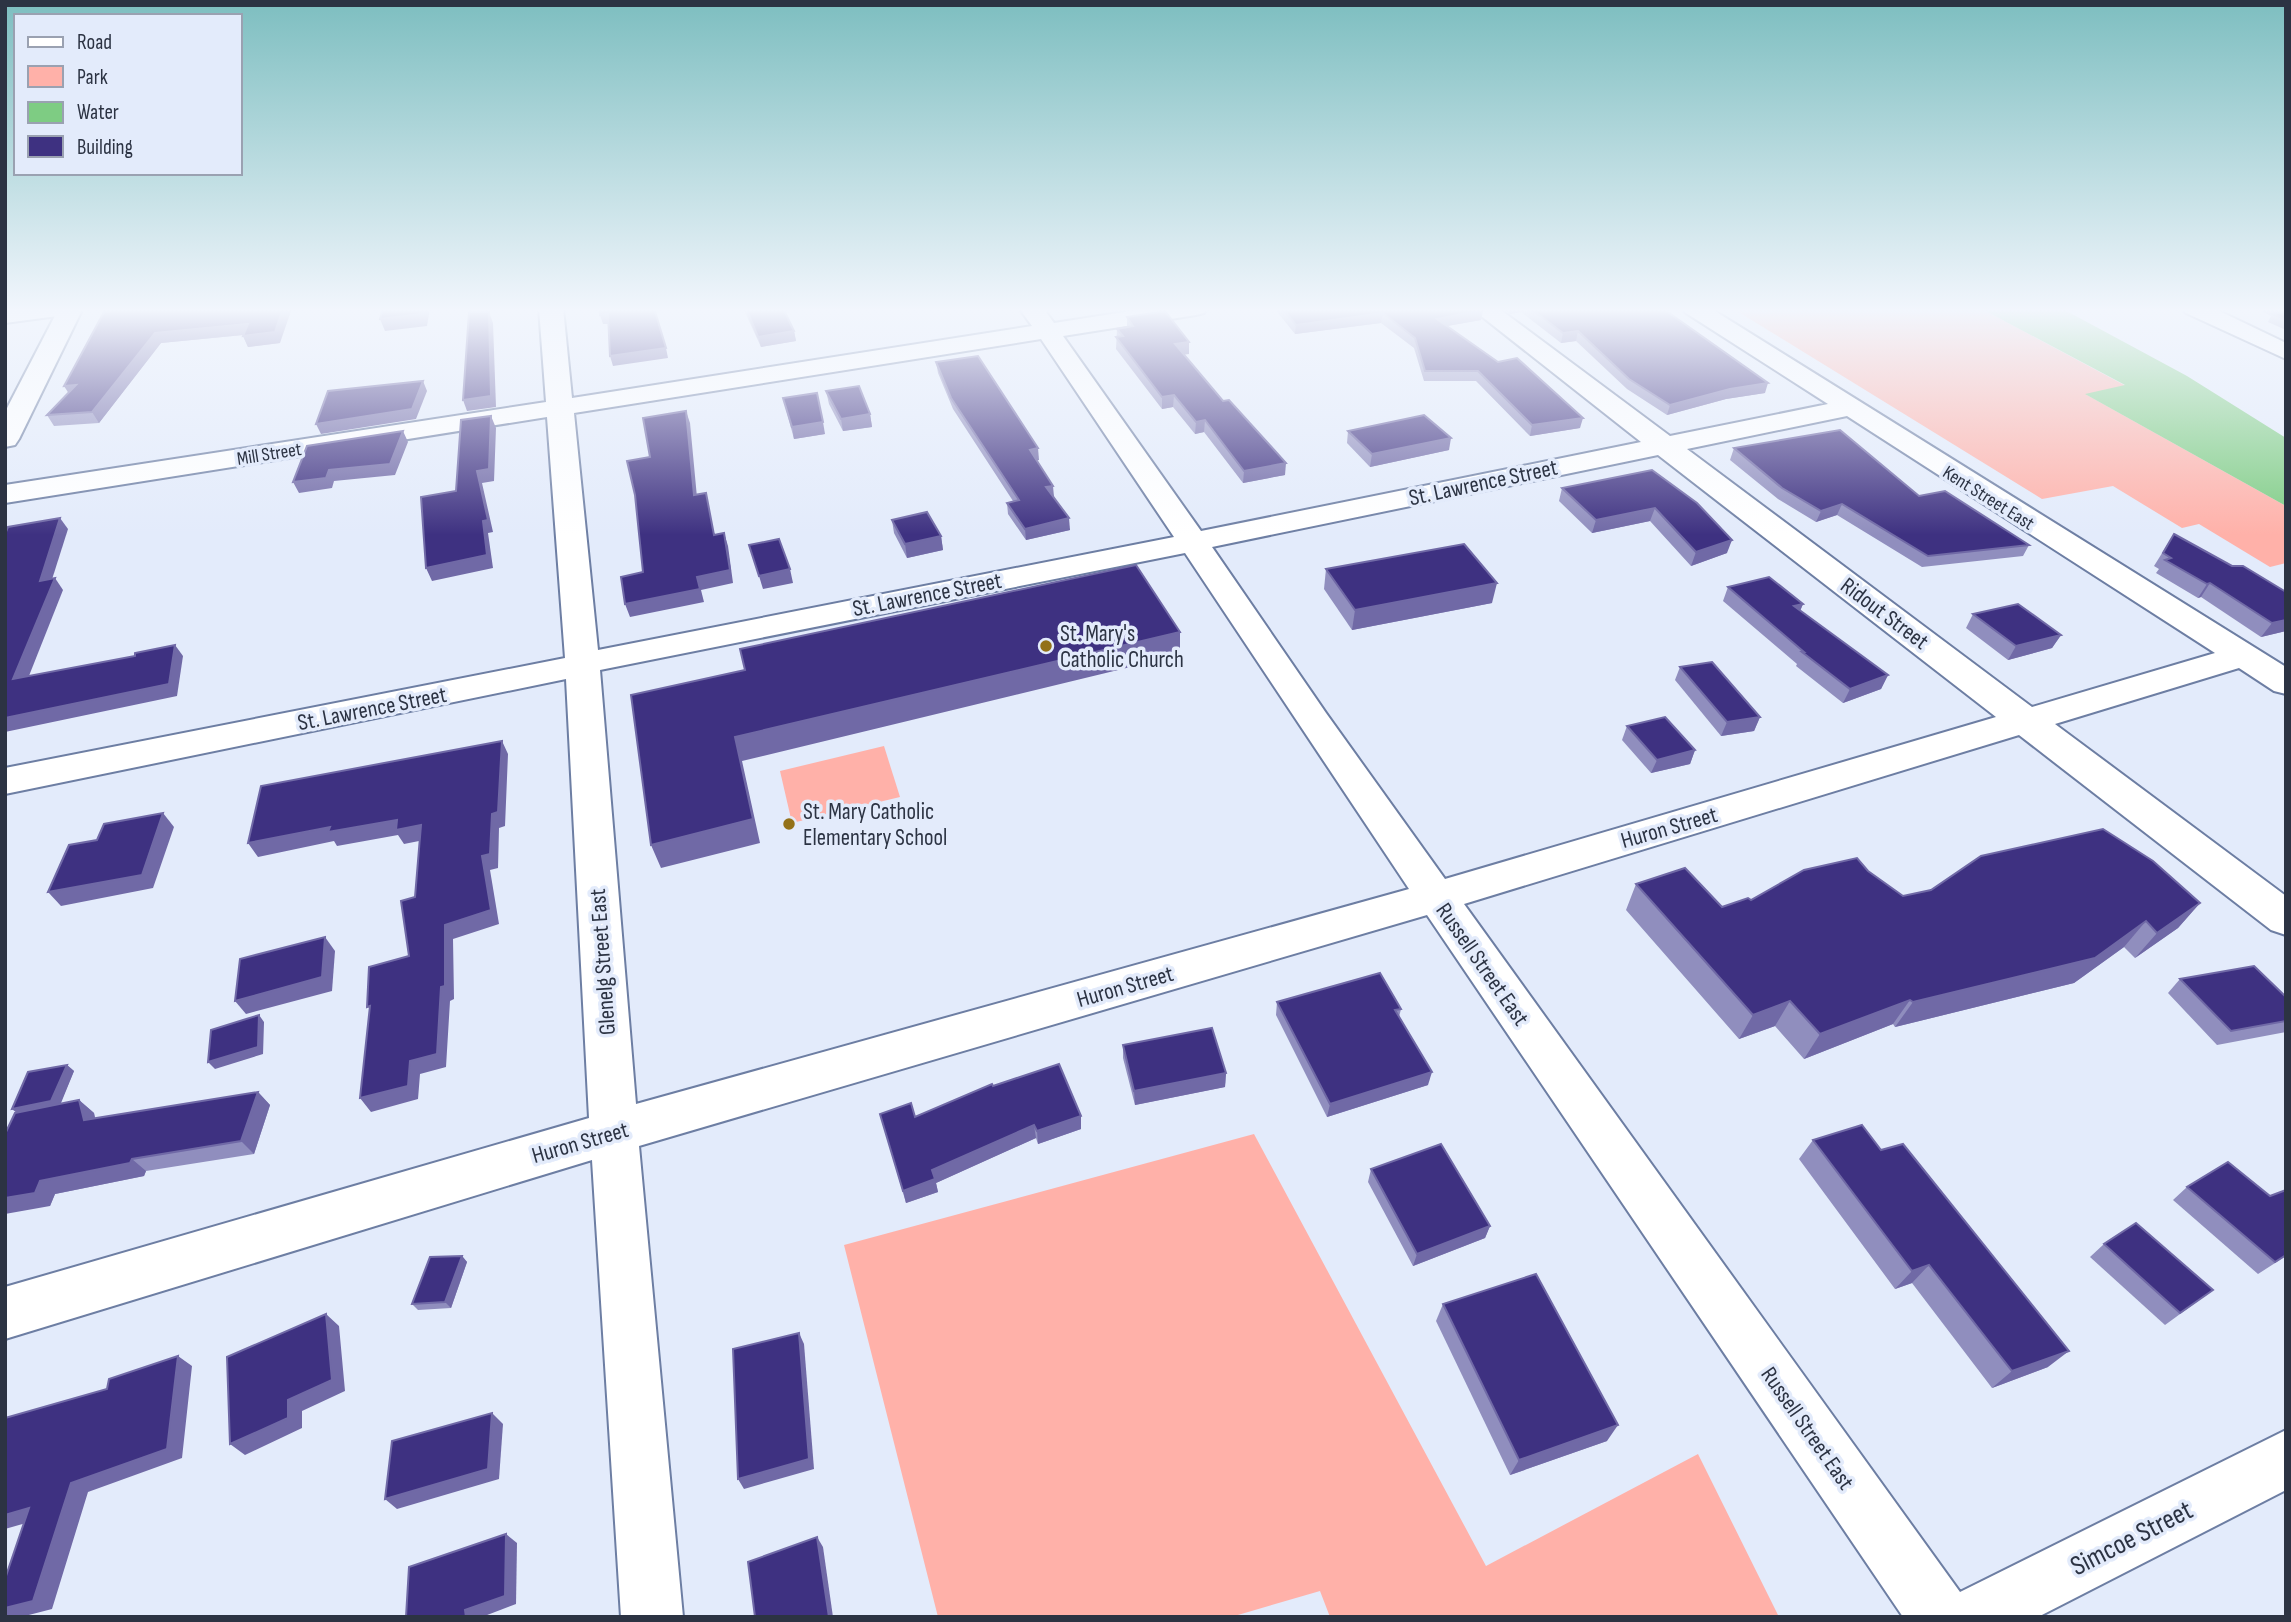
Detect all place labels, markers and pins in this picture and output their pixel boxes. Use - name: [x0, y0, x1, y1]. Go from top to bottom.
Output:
- place label: St. Mary's Catholic Church: [1060, 620, 1184, 674]
- marker: St. Mary's Catholic Church: [1038, 638, 1054, 654]
- place label: St. Mary Catholic Elementary School: [803, 798, 947, 852]
- marker: St. Mary Catholic Elementary School: [781, 816, 797, 832]

